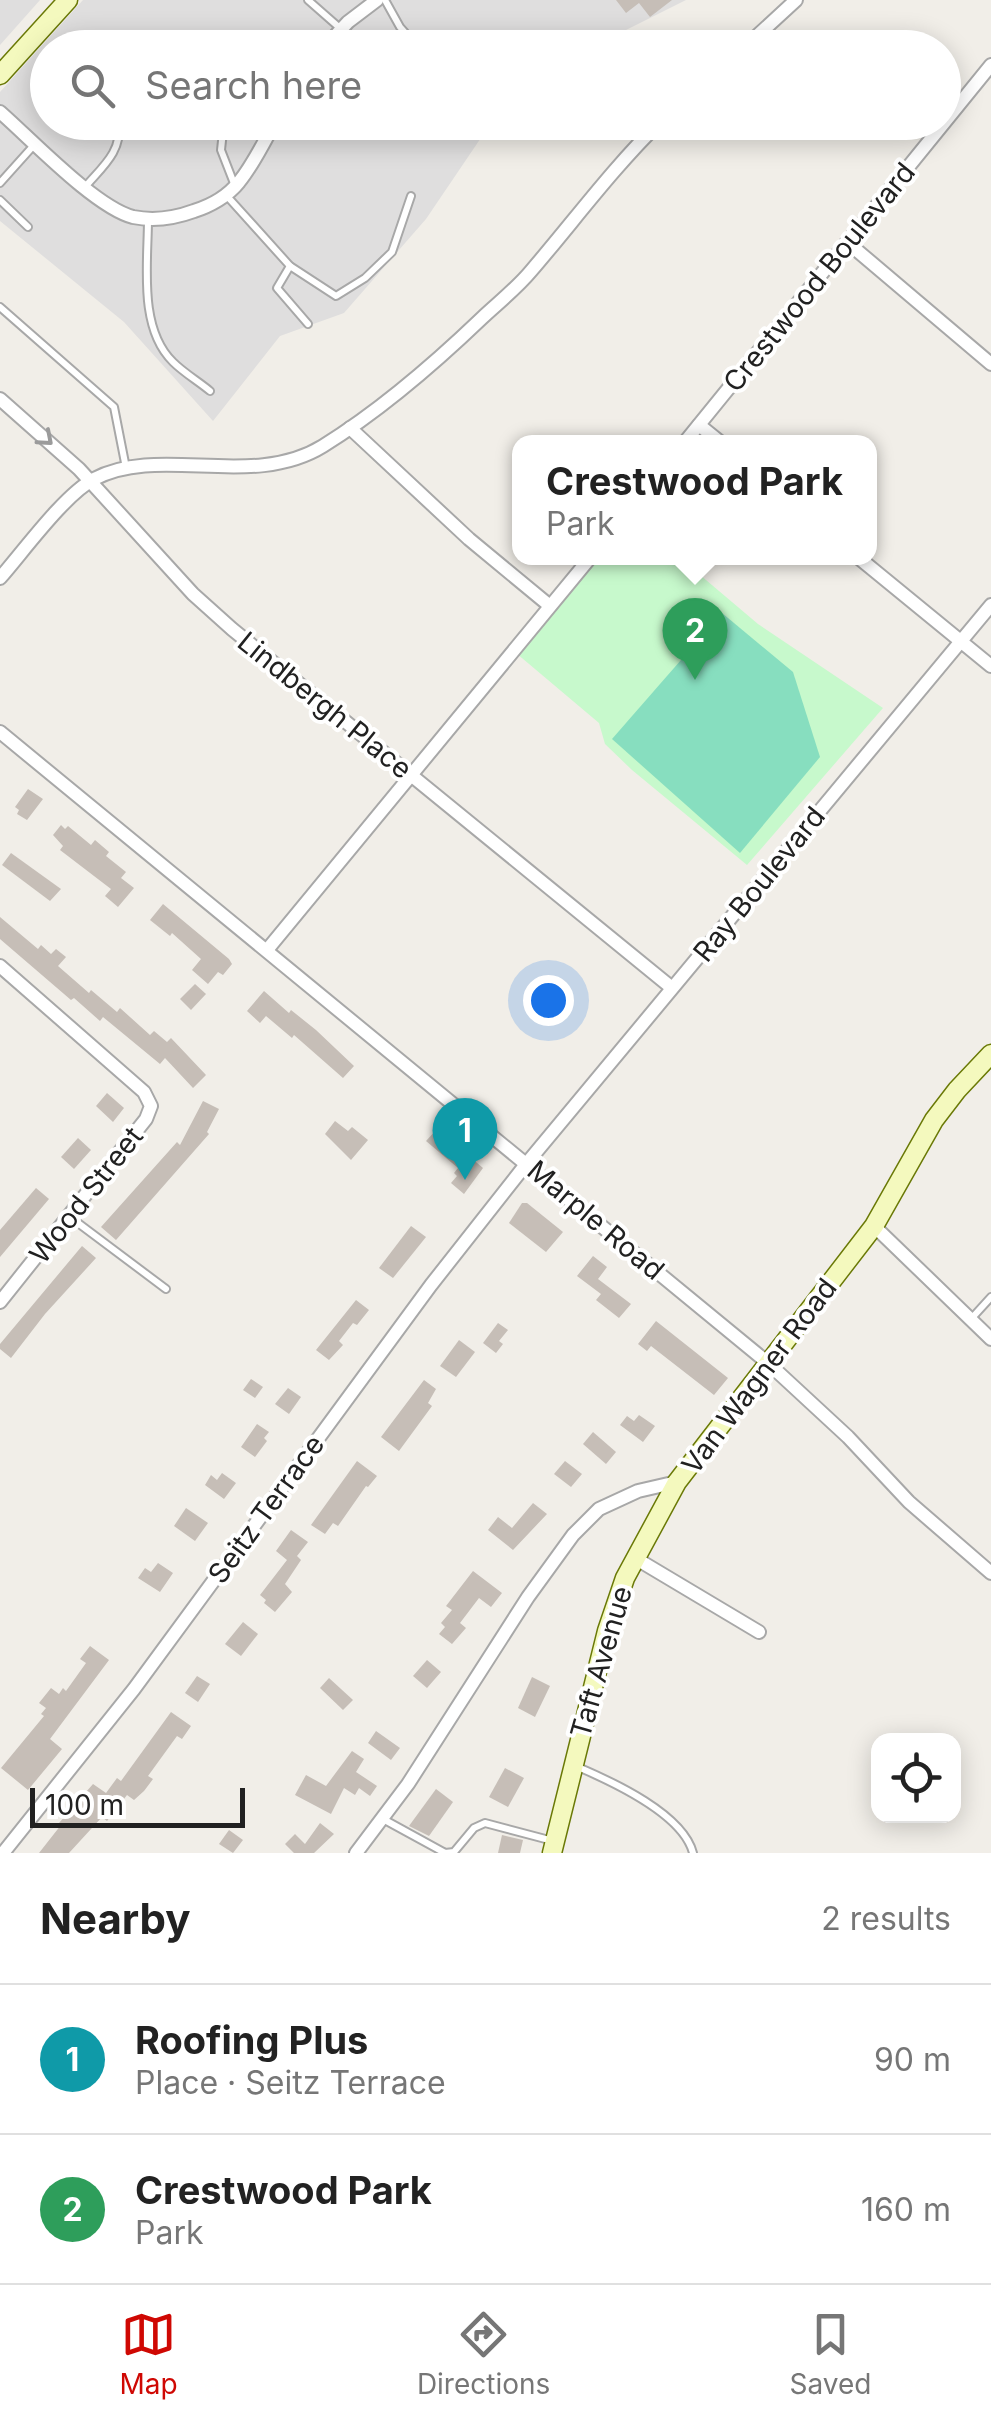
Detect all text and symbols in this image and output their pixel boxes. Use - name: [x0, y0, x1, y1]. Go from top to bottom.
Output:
- search box: [30, 30, 961, 140]
- icon: search: [65, 58, 120, 113]
- text: Search here: [145, 62, 362, 108]
- street label: Crestwood Boulevard: [716, 156, 922, 398]
- one-way arrow: [34, 428, 53, 446]
- popup: [512, 435, 877, 565]
- text: Crestwood Park: [546, 458, 843, 504]
- text: Park: [546, 504, 615, 543]
- pin: 2: [662, 598, 728, 680]
- street label: Lindbergh Place: [231, 624, 419, 786]
- street label: Ray Boulevard: [686, 800, 832, 968]
- your location: [523, 975, 574, 1026]
- pin: 1: [432, 1098, 498, 1180]
- street label: Wood Street: [22, 1120, 150, 1270]
- street label: Marple Road: [521, 1153, 671, 1287]
- street label: Van Wagner Road: [674, 1272, 844, 1480]
- street label: Seitz Terrace: [201, 1428, 331, 1590]
- street label: Taft Avenue: [563, 1582, 639, 1742]
- map controls: [871, 1733, 961, 1823]
- button: locate: [871, 1733, 961, 1823]
- scale bar: [30, 1783, 245, 1828]
- text: 100 m: [45, 1788, 124, 1822]
- text: Nearby: [40, 1893, 191, 1944]
- text: 2 results: [821, 1899, 951, 1938]
- text: Roofing Plus: [135, 2017, 368, 2063]
- text: 1: [66, 2040, 79, 2079]
- text: 90 m: [874, 2040, 951, 2079]
- text: Place · Seitz Terrace: [135, 2063, 446, 2102]
- text: Crestwood Park: [135, 2167, 432, 2213]
- text: 2: [62, 2190, 83, 2229]
- text: 160 m: [861, 2190, 951, 2229]
- text: Park: [135, 2213, 204, 2252]
- tab: Map: [120, 2307, 178, 2401]
- tab: Directions: [417, 2307, 550, 2401]
- tab: Saved: [789, 2307, 871, 2401]

